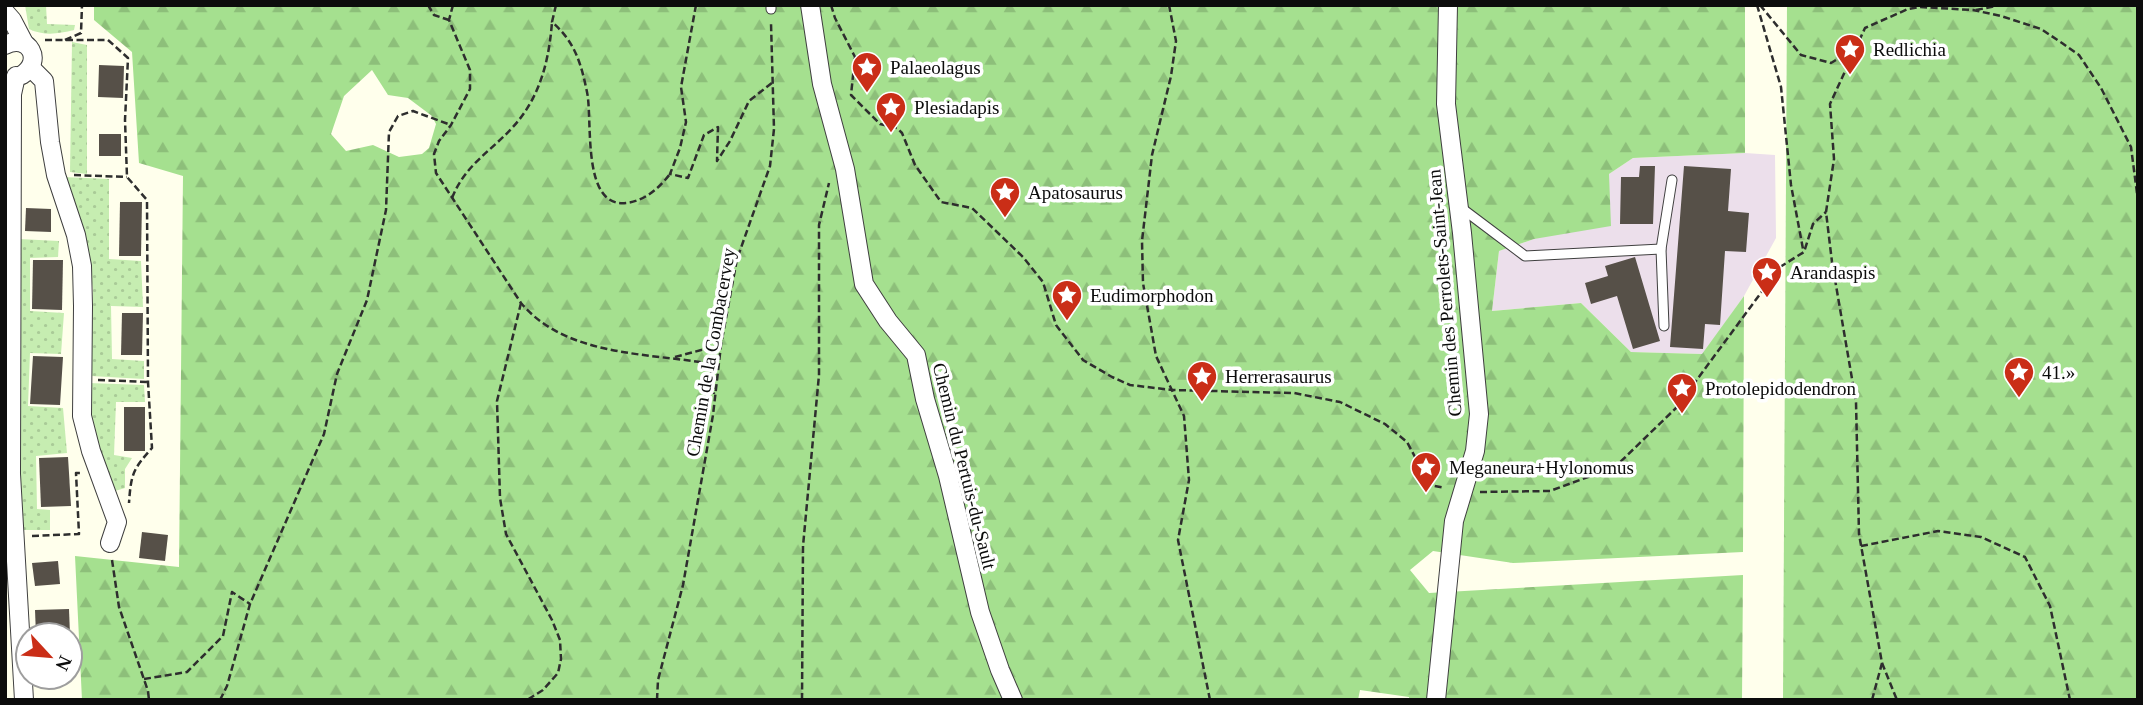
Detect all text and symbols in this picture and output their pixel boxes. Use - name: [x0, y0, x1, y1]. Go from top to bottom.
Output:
- place icon: Redlichia: [1833, 32, 1867, 76]
- place label: Redlichia: [1873, 39, 1946, 60]
- place icon: Palaeolagus: [850, 50, 884, 94]
- place label: Palaeolagus: [890, 57, 981, 78]
- place icon: Plesiadapis: [874, 90, 908, 134]
- place label: Plesiadapis: [914, 97, 1000, 118]
- street label: Chemin des Perrolets-Saint-Jean: [1423, 168, 1466, 417]
- place icon: Apatosaurus: [988, 175, 1022, 219]
- place label: Apatosaurus: [1028, 182, 1123, 203]
- street label: Chemin de la Combacervey: [682, 246, 739, 458]
- place icon: Arandaspis: [1750, 255, 1784, 299]
- place label: Arandaspis: [1790, 262, 1875, 283]
- place icon: Eudimorphodon: [1050, 278, 1084, 322]
- place label: Eudimorphodon: [1090, 285, 1214, 306]
- place icon: 41.»: [2002, 355, 2036, 399]
- place icon: Herrerasaurus: [1185, 359, 1219, 403]
- street label: Chemin du Pertuis-du-Sault: [929, 361, 1001, 572]
- place label: 41.»: [2042, 362, 2075, 383]
- place label: Herrerasaurus: [1225, 366, 1332, 387]
- place icon: Protolepidodendron: [1665, 371, 1699, 415]
- place label: Protolepidodendron: [1705, 378, 1856, 399]
- place icon: Meganeura+Hylonomus: [1409, 450, 1443, 494]
- place label: Meganeura+Hylonomus: [1449, 457, 1634, 478]
- north arrow: [14, 621, 84, 691]
- text: N: [51, 652, 76, 674]

